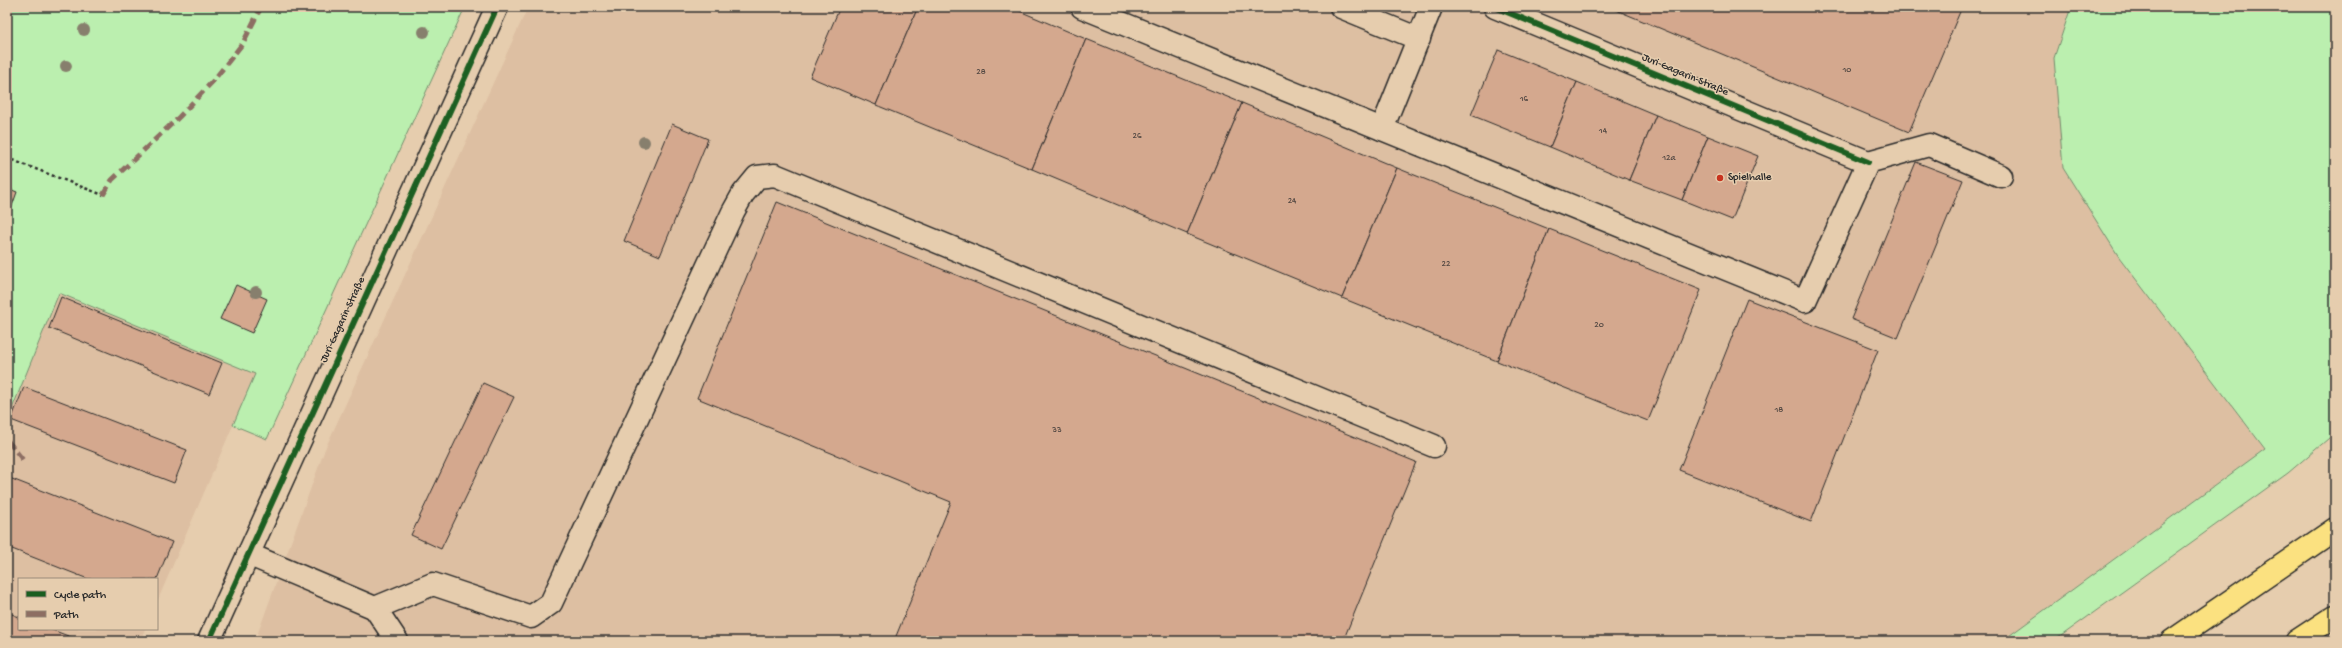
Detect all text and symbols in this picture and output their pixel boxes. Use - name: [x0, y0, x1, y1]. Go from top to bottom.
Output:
- street label: Juri-Gagarin-Straße: [1640, 51, 1730, 99]
- house number: 10: [1842, 65, 1851, 76]
- house number: 28: [976, 67, 986, 78]
- house number: 16: [1519, 94, 1529, 105]
- house number: 14: [1598, 126, 1608, 137]
- house number: 26: [1133, 131, 1142, 142]
- house number: 12a: [1661, 153, 1677, 164]
- place label: Spielhalle: [1728, 172, 1772, 184]
- marker: Spielhalle: [1715, 173, 1725, 183]
- house number: 24: [1288, 196, 1297, 207]
- house number: 22: [1442, 259, 1451, 270]
- street label: Juri-Gagarin-Straße: [318, 275, 368, 365]
- house number: 20: [1594, 320, 1604, 331]
- house number: 18: [1774, 405, 1783, 416]
- house number: 33: [1051, 425, 1062, 436]
- legend: [18, 578, 158, 630]
- text: Cycle path: [54, 589, 107, 603]
- text: Path: [53, 609, 79, 623]

